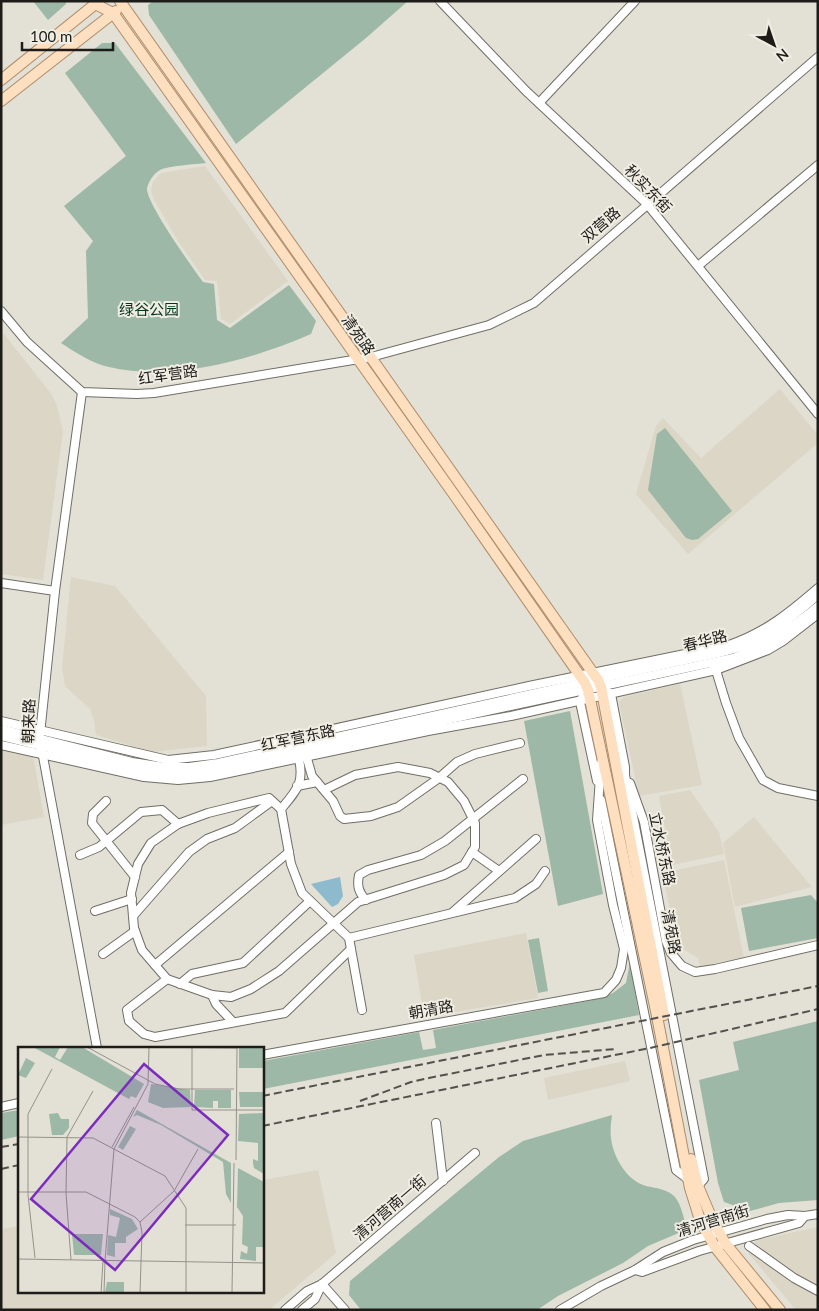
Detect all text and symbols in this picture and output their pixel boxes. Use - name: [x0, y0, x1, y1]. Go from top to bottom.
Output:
- scale bar: [22, 20, 114, 52]
- north arrow: [749, 20, 799, 70]
- text: 100 m: [30, 27, 72, 45]
- text: N: [773, 45, 792, 65]
- street label: 秋实东街: [621, 160, 676, 216]
- street label: 双营路: [577, 203, 623, 246]
- park label: 绿谷公园: [119, 300, 179, 318]
- street label: 清苑路: [339, 311, 379, 358]
- street label: 红军营路: [137, 361, 199, 387]
- street label: 春华路: [681, 626, 729, 654]
- street label: 朝来路: [18, 698, 38, 744]
- street label: 红军营东路: [259, 720, 336, 754]
- street label: 立水桥东路: [646, 810, 680, 887]
- street label: 清苑路: [659, 908, 685, 956]
- street label: 朝清路: [407, 996, 455, 1022]
- inset map: [18, 1047, 264, 1294]
- street label: 清河营南一街: [349, 1171, 429, 1244]
- street label: 清河营南街: [674, 1200, 751, 1240]

